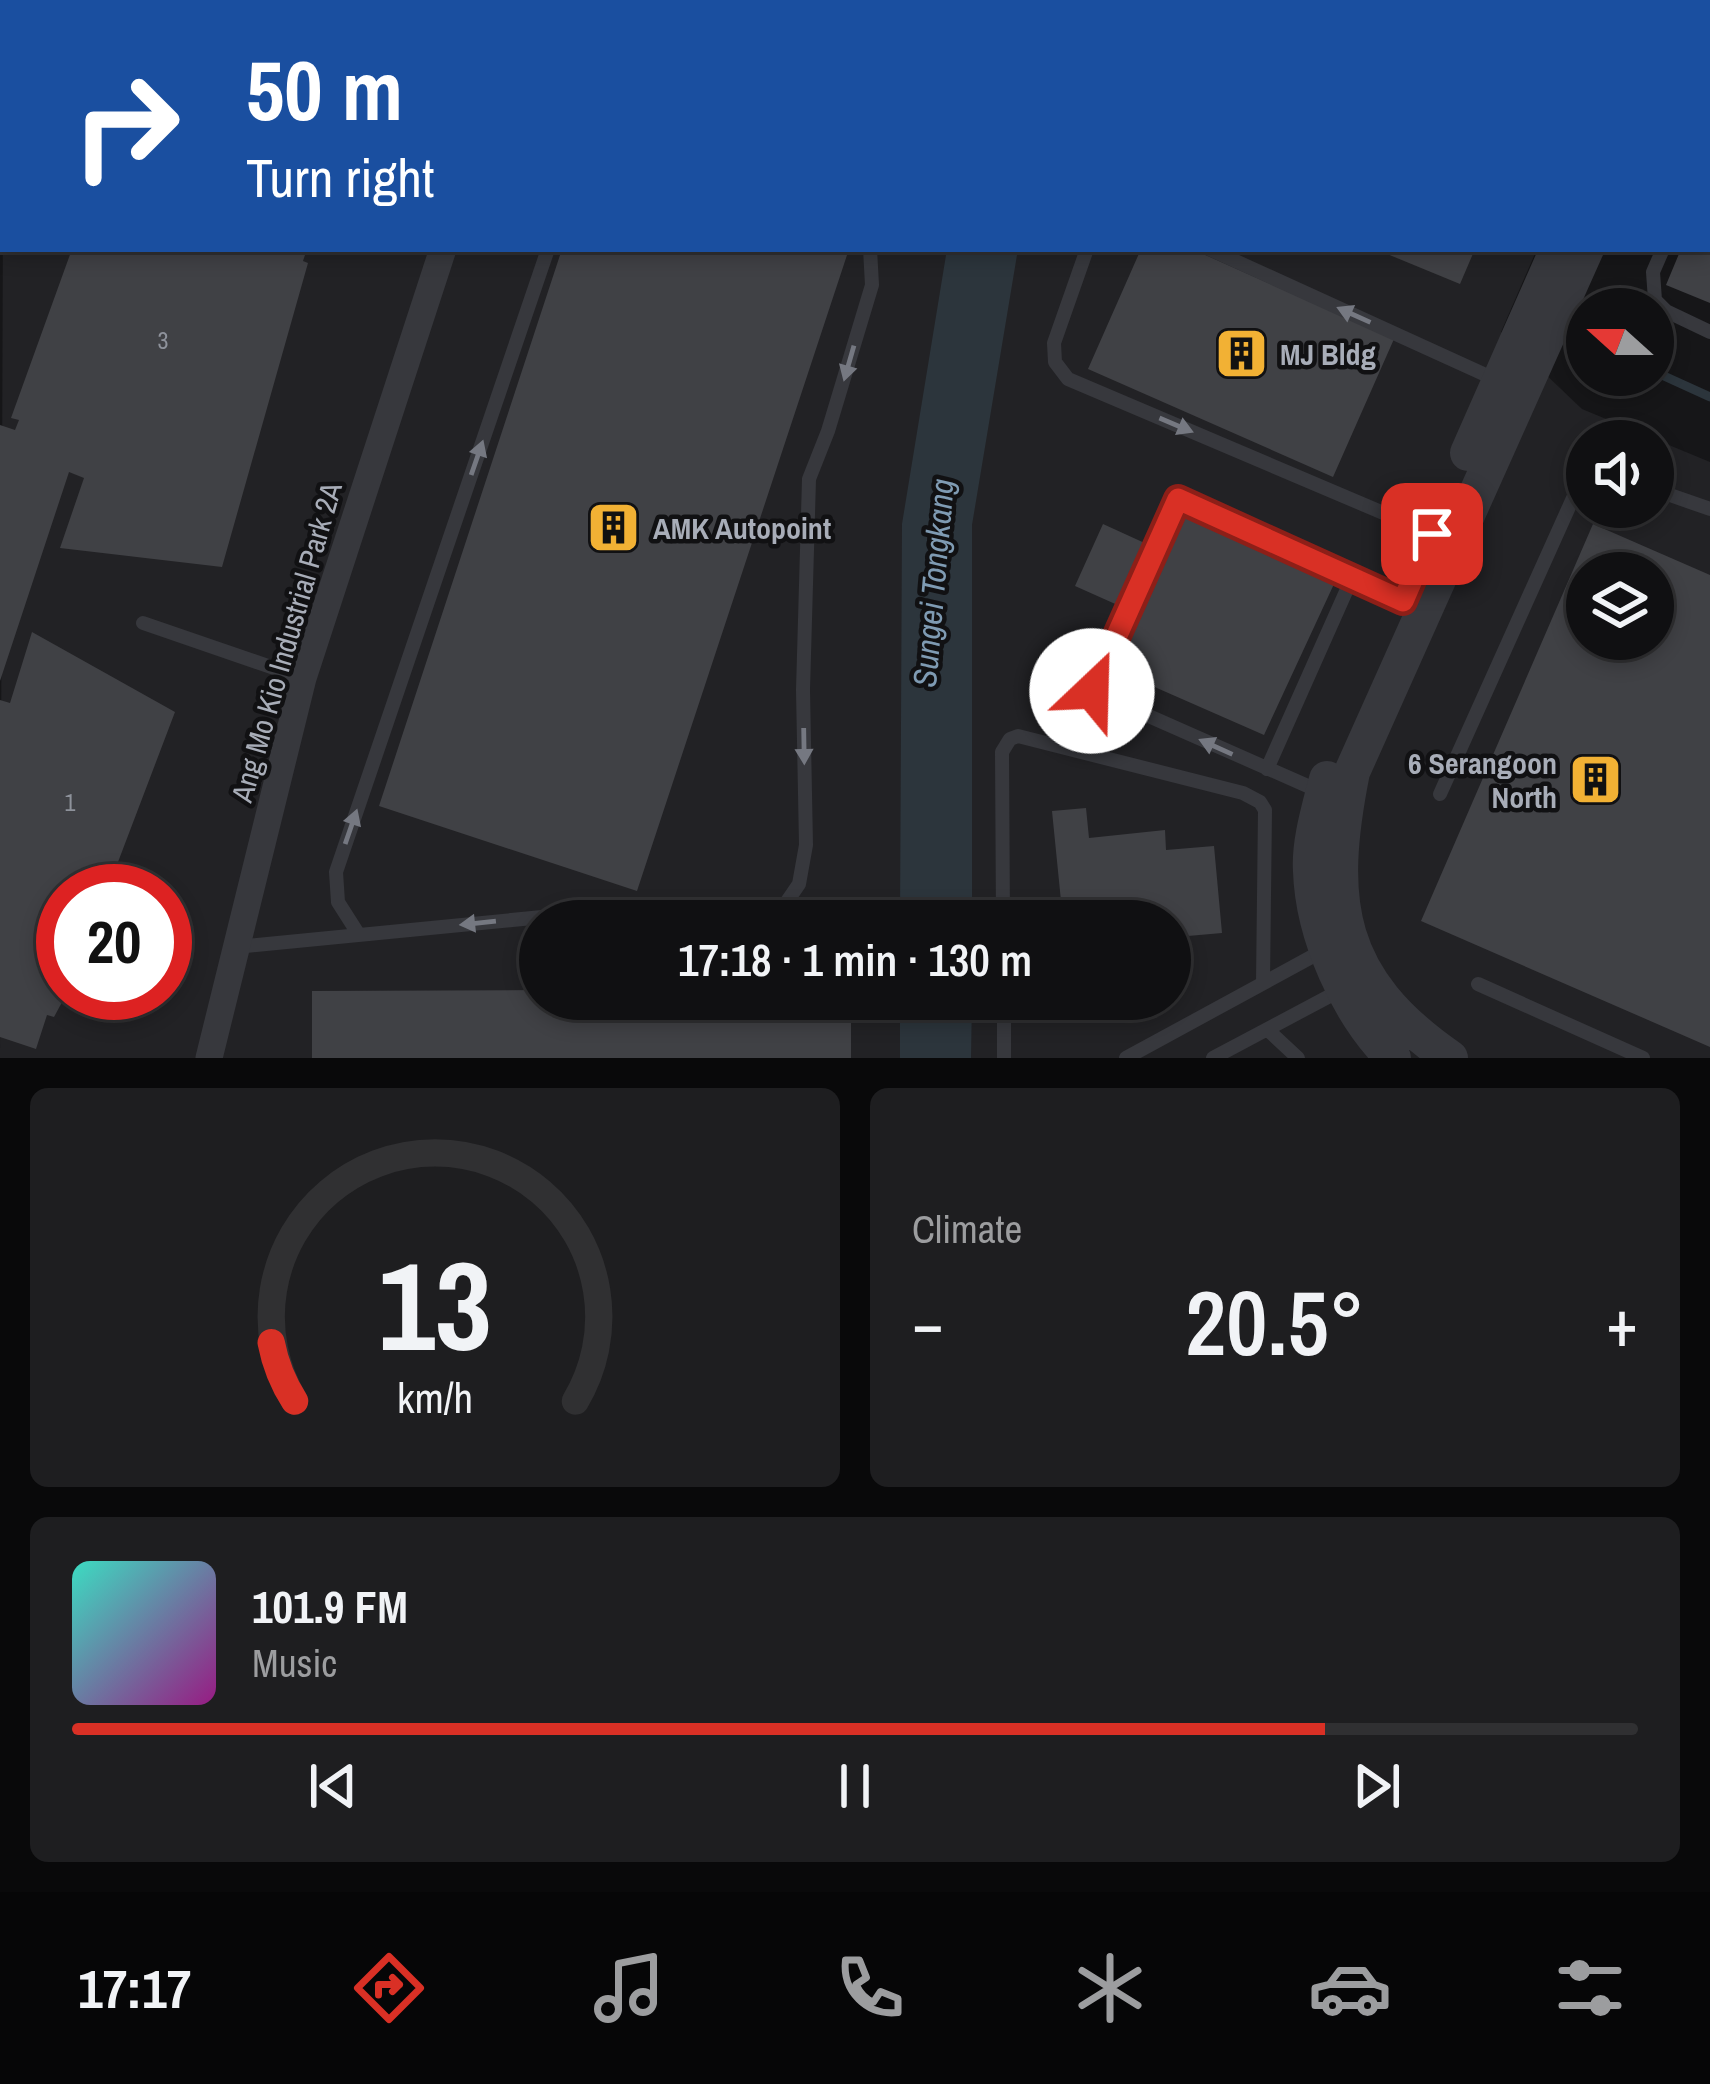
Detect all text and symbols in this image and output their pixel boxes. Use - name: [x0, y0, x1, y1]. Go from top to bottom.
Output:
- text: 50 m: [246, 33, 403, 146]
- icon: right: [48, 48, 204, 204]
- text: Turn right: [246, 141, 434, 214]
- north arrow: [1566, 288, 1674, 396]
- map controls: [1566, 288, 1674, 660]
- one-way arrow: [1336, 305, 1371, 325]
- house number: 3: [158, 324, 168, 356]
- building icon: MJ Bldg: [1213, 326, 1269, 382]
- place label: MJ Bldg: [1280, 334, 1376, 374]
- one-way arrow: [839, 345, 857, 382]
- one-way arrow: [1158, 416, 1194, 435]
- button: sound: [1566, 420, 1674, 528]
- one-way arrow: [469, 440, 487, 476]
- street label: Ang Mo Kio Industrial Park 2A: [221, 477, 351, 808]
- water label: Sungei Tongkang: [902, 477, 964, 689]
- pin: [1381, 483, 1483, 585]
- building icon: AMK Autopoint: [586, 500, 642, 556]
- icon: arrive: [1399, 501, 1465, 567]
- place label: AMK Autopoint: [653, 508, 831, 548]
- button: layers: [1566, 552, 1674, 660]
- position arrow: [1029, 628, 1155, 754]
- one-way arrow: [794, 728, 814, 766]
- one-way arrow: [1198, 736, 1233, 756]
- place label: 6 Serangoon North: [1408, 743, 1557, 817]
- building icon: 6 Serangoon North: [1568, 752, 1624, 808]
- house number: 1: [65, 786, 76, 818]
- one-way arrow: [343, 808, 362, 845]
- speed limit sign: 20: [36, 864, 192, 1020]
- one-way arrow: [459, 914, 496, 933]
- text: 17:18 · 1 min · 130 m: [678, 929, 1032, 990]
- text: Climate: [912, 1203, 1022, 1255]
- text: 13: [378, 1221, 492, 1389]
- text: 20.5°: [1185, 1262, 1365, 1383]
- text: −: [912, 1278, 944, 1367]
- text: +: [1606, 1278, 1638, 1367]
- text: km/h: [397, 1368, 473, 1425]
- text: 101.9 FM: [252, 1576, 408, 1637]
- text: Music: [252, 1637, 337, 1689]
- icon: previous: [300, 1753, 366, 1819]
- icon: pause: [822, 1753, 888, 1819]
- icon: next: [1344, 1753, 1410, 1819]
- icon: directions: [347, 1946, 431, 2030]
- icon: music: [587, 1946, 671, 2030]
- icon: phone: [828, 1946, 912, 2030]
- icon: climate: [1068, 1946, 1152, 2030]
- icon: car: [1308, 1946, 1392, 2030]
- icon: filters: [1548, 1946, 1632, 2030]
- text: 17:17: [78, 1952, 191, 2025]

